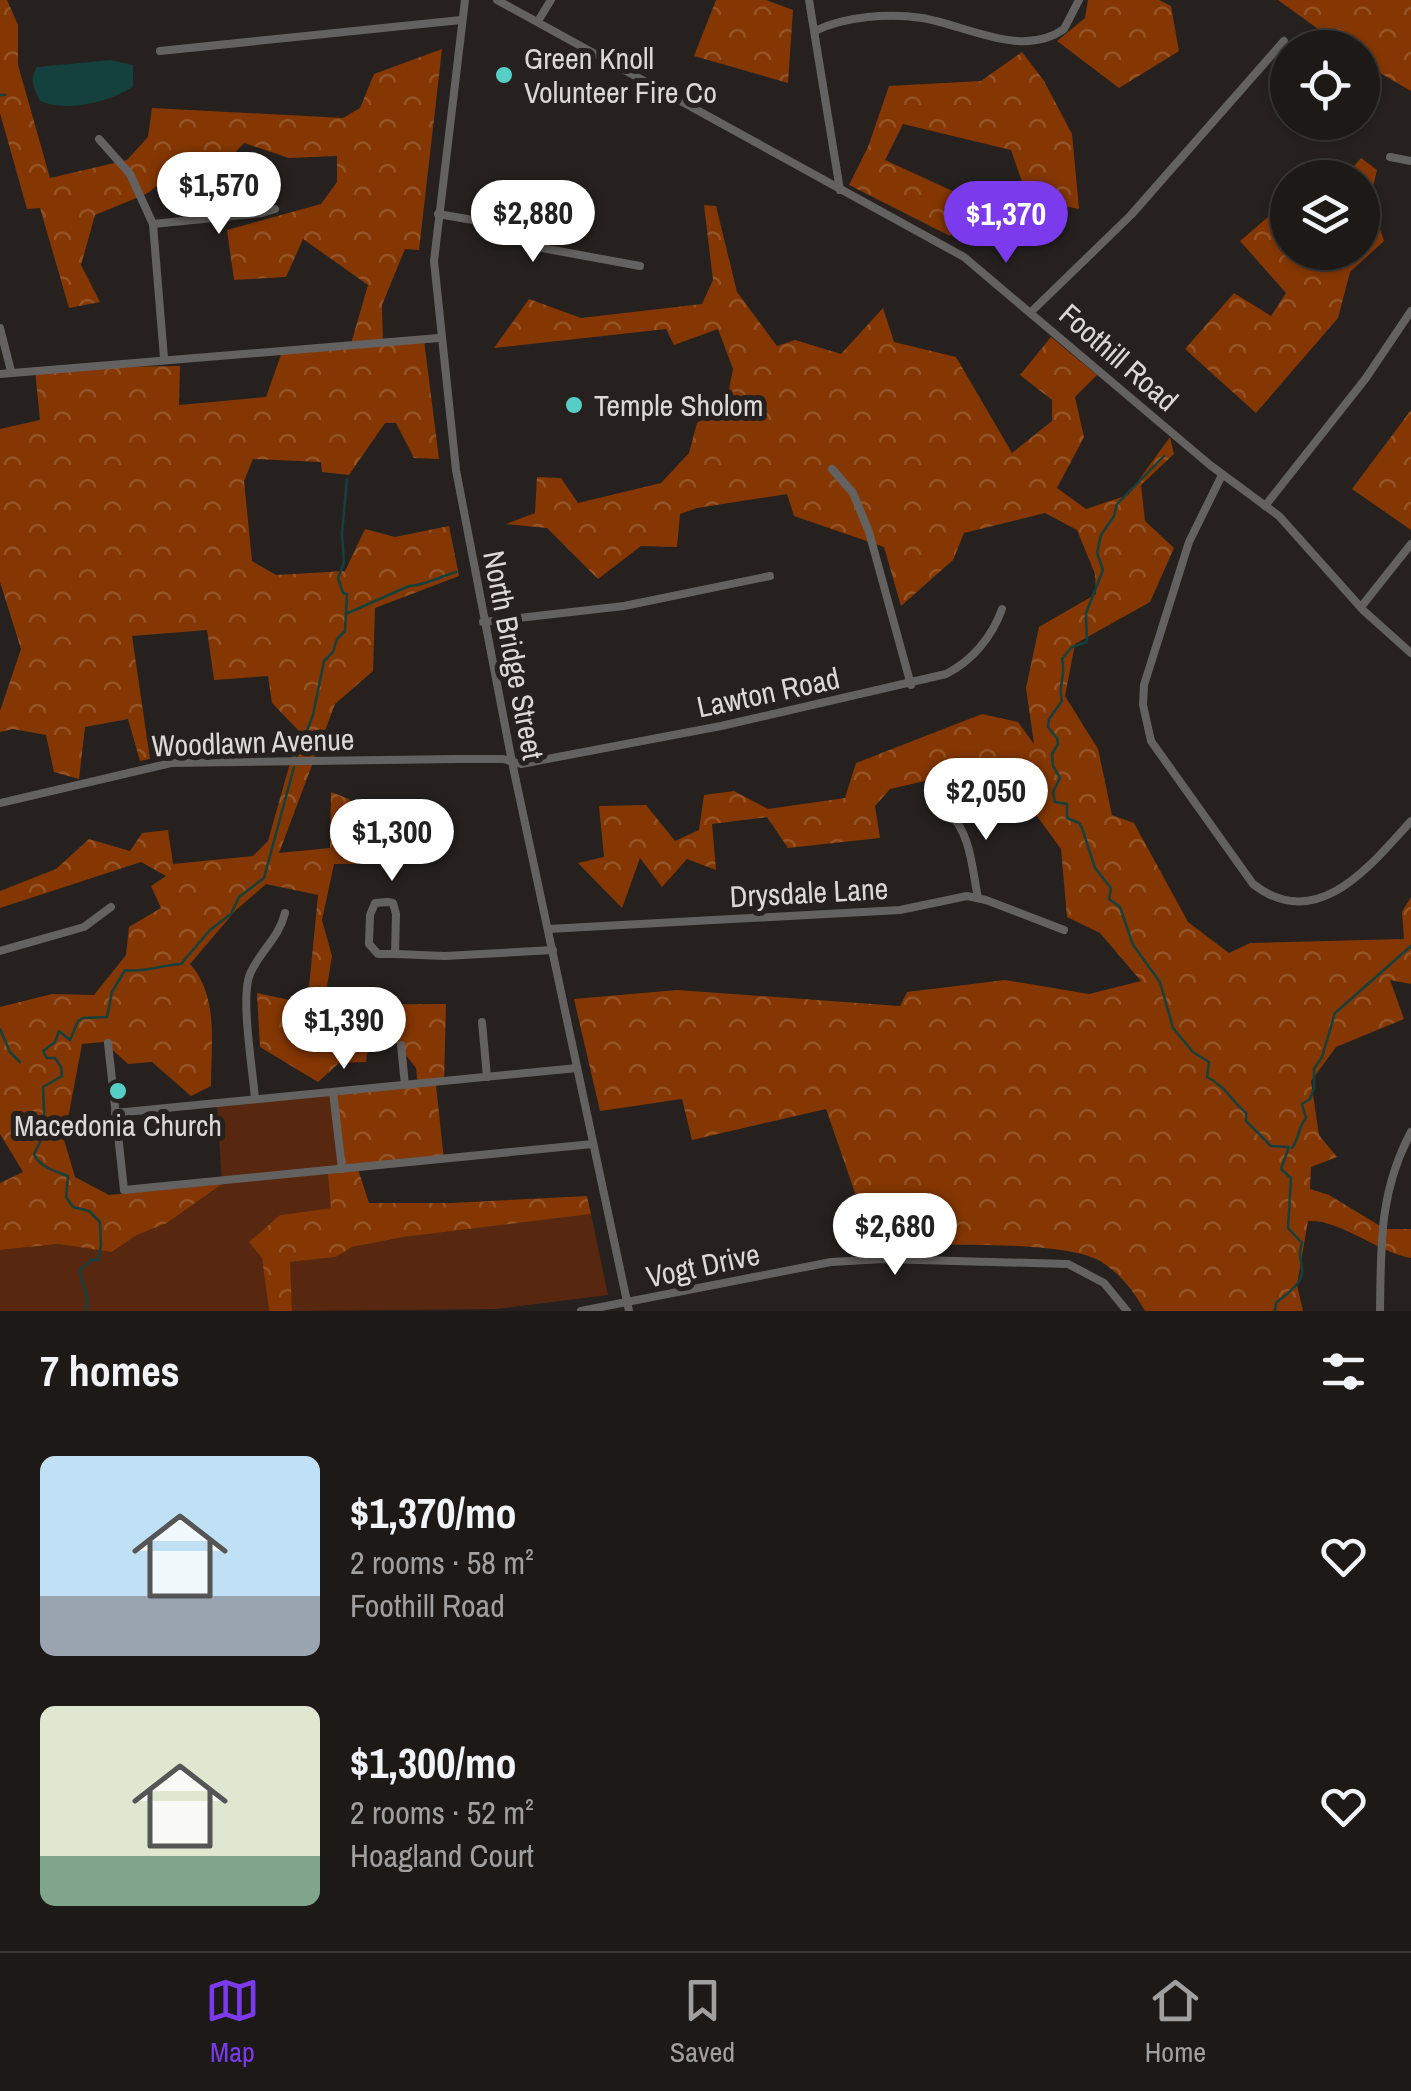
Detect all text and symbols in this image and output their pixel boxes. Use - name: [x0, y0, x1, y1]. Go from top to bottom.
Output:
- map controls: [1270, 30, 1380, 270]
- button: locate: [1270, 30, 1380, 140]
- place label: Green Knoll Volunteer Fire Co: [524, 38, 717, 112]
- marker: Green Knoll Volunteer Fire Co: [493, 64, 515, 86]
- pin: $1,570: [138, 152, 300, 237]
- button: layers: [1270, 160, 1380, 270]
- text: $1,570: [179, 163, 259, 206]
- pin: $2,880: [452, 180, 614, 265]
- pin: $1,370: [925, 181, 1087, 266]
- text: $2,880: [493, 191, 573, 234]
- text: $1,370: [966, 192, 1046, 235]
- street label: Foothill Road: [1051, 294, 1187, 420]
- place label: Temple Sholom: [594, 385, 764, 425]
- marker: Temple Sholom: [563, 394, 585, 416]
- street label: North Bridge Street: [474, 547, 554, 763]
- street label: Lawton Road: [693, 657, 843, 727]
- street label: Woodlawn Avenue: [151, 718, 355, 766]
- pin: $2,050: [905, 758, 1067, 843]
- text: $2,050: [946, 769, 1026, 812]
- pin: $1,300: [311, 799, 473, 884]
- text: $1,300: [352, 810, 432, 853]
- street label: Drysdale Lane: [729, 868, 889, 916]
- pin: $1,390: [263, 987, 425, 1072]
- text: $1,390: [304, 998, 384, 1041]
- marker: Macedonia Church: [107, 1080, 129, 1102]
- place label: Macedonia Church: [14, 1105, 222, 1145]
- pin: $2,680: [814, 1193, 976, 1278]
- text: $2,680: [855, 1204, 935, 1247]
- street label: Vogt Drive: [643, 1233, 763, 1297]
- text: 7 homes: [40, 1343, 180, 1399]
- icon: filters: [1316, 1344, 1371, 1399]
- text: $1,370/mo: [350, 1485, 517, 1541]
- icon: home: [120, 1496, 240, 1616]
- icon: heart: [1316, 1529, 1371, 1584]
- text: 2 rooms · 58 m²: [350, 1541, 534, 1584]
- text: Foothill Road: [350, 1584, 505, 1627]
- text: $1,300/mo: [350, 1735, 517, 1791]
- icon: home: [120, 1746, 240, 1866]
- icon: heart: [1316, 1779, 1371, 1834]
- text: 2 rooms · 52 m²: [350, 1791, 534, 1834]
- text: Hoagland Court: [350, 1834, 534, 1877]
- tab: Map: [205, 1973, 260, 2071]
- tab: Saved: [670, 1973, 735, 2071]
- tab: Home: [1145, 1973, 1206, 2071]

